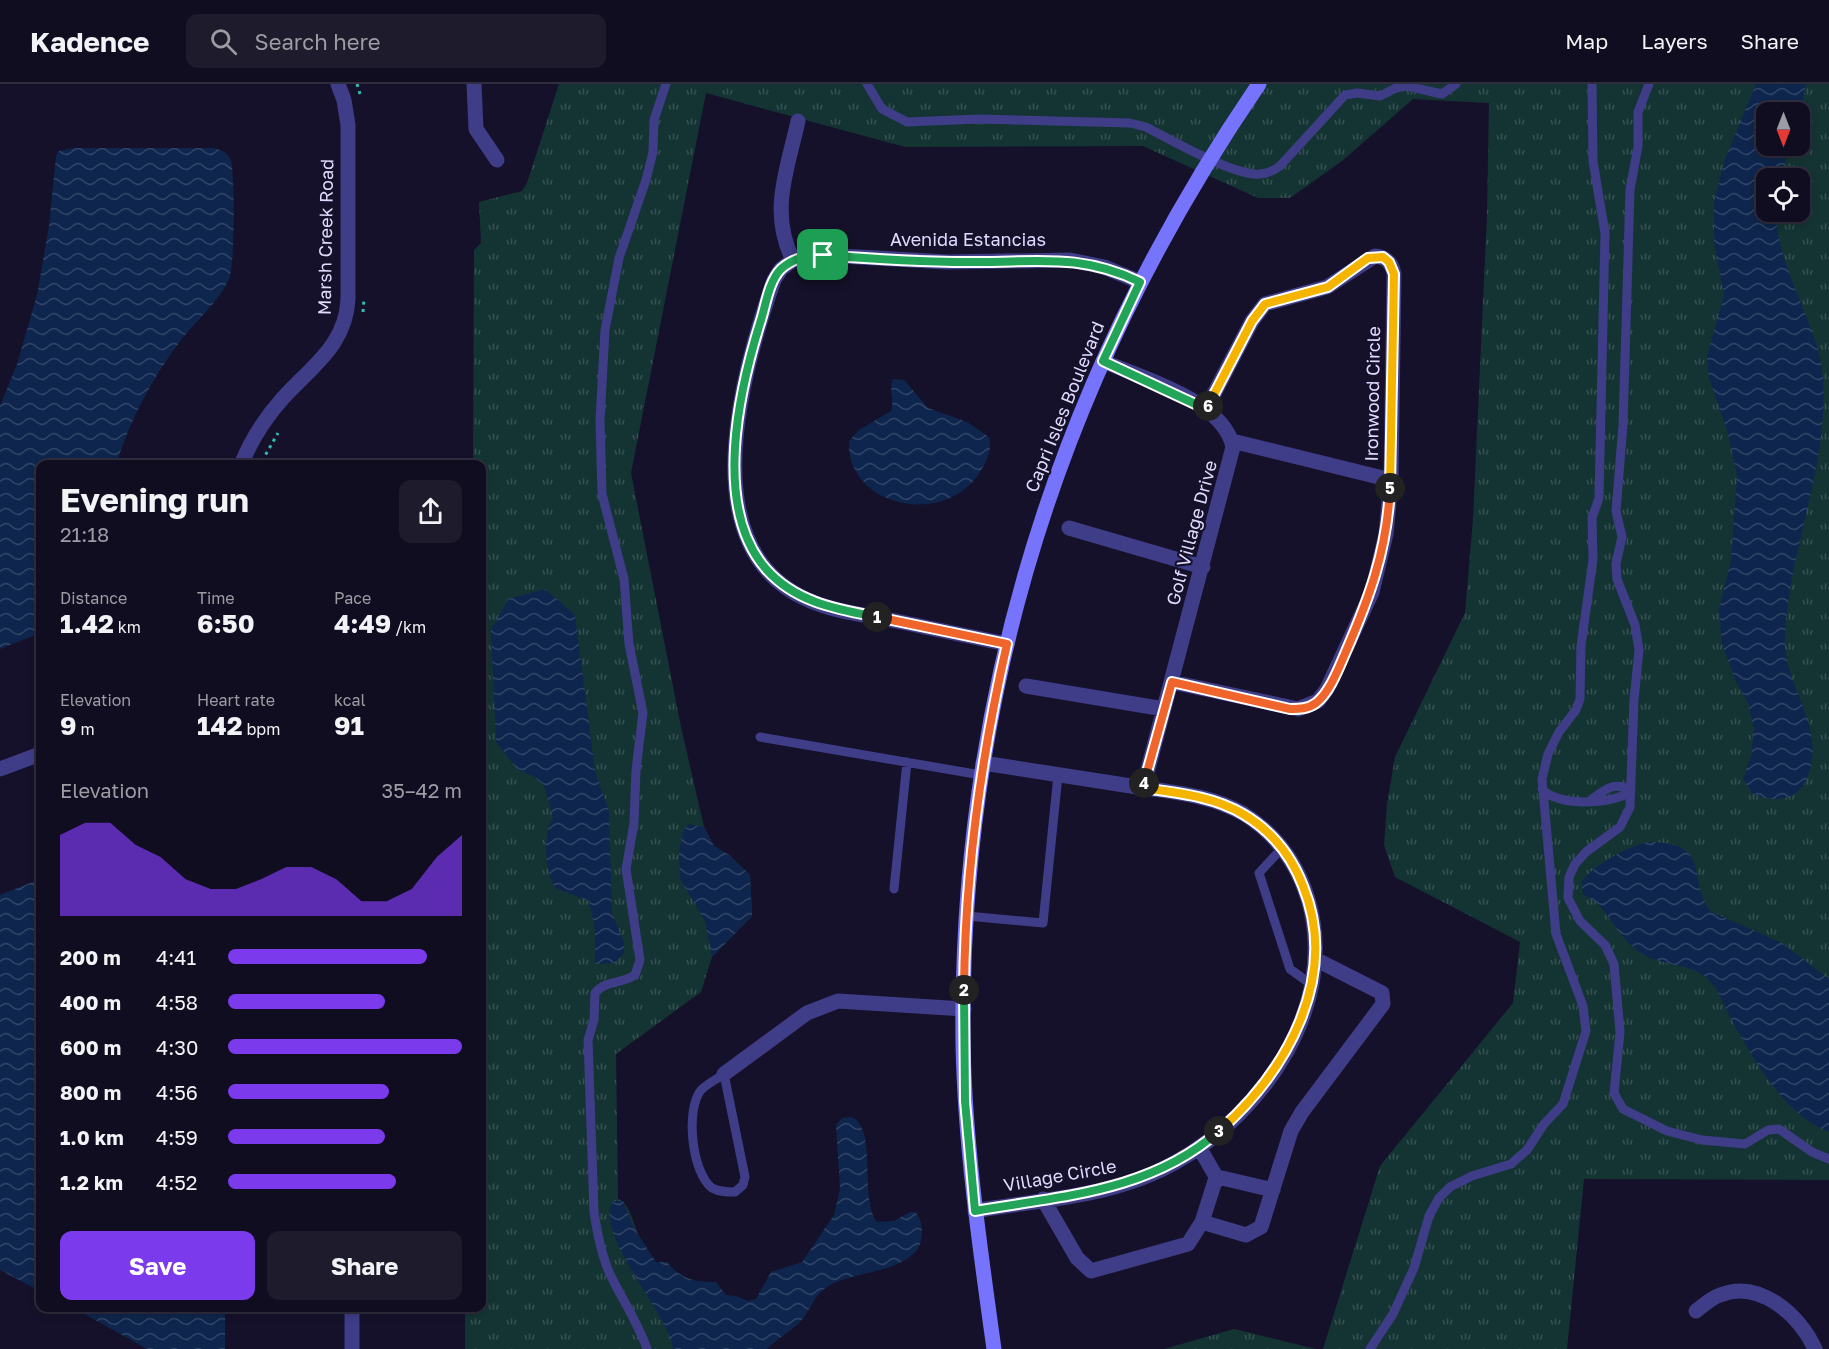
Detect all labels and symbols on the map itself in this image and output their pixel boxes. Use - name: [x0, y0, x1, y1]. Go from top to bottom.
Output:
- north arrow: [1756, 102, 1810, 156]
- street label: Marsh Creek Road: [313, 159, 337, 315]
- street label: Avenida Estancias: [890, 228, 1046, 250]
- pin: [797, 229, 848, 280]
- street label: Capri Isles Boulevard: [1020, 318, 1108, 495]
- street label: Ironwood Circle: [1360, 326, 1384, 462]
- pin: 6: [1193, 391, 1223, 421]
- street label: Golf Village Drive: [1161, 458, 1221, 608]
- pin: 5: [1375, 473, 1405, 503]
- pin: 1: [862, 602, 892, 632]
- pin: 4: [1129, 768, 1159, 798]
- pin: 2: [949, 975, 979, 1005]
- pin: 3: [1204, 1116, 1234, 1146]
- street label: Village Circle: [1002, 1154, 1118, 1196]

